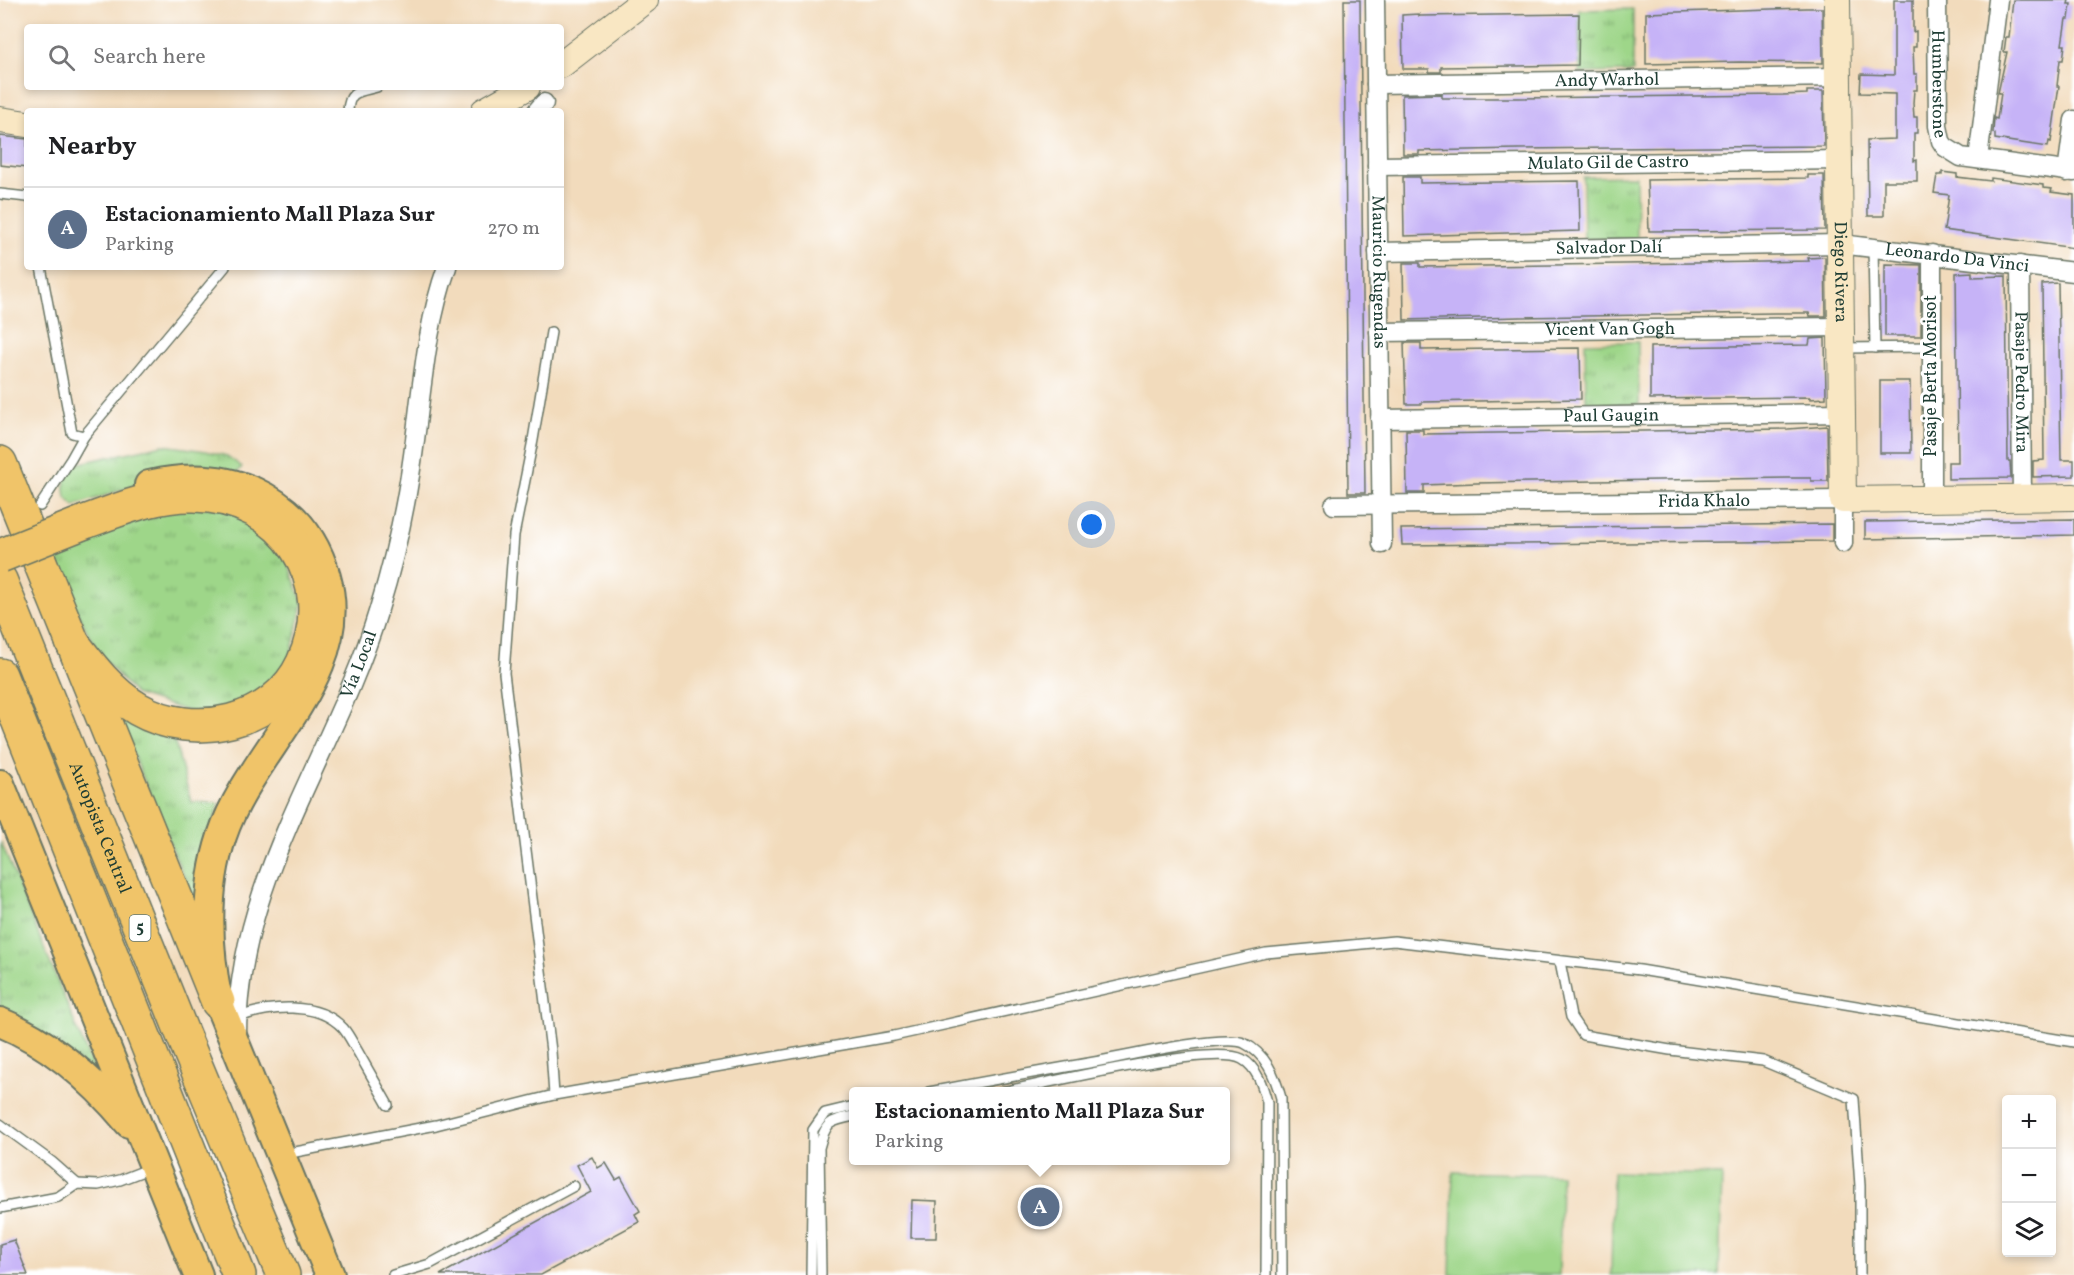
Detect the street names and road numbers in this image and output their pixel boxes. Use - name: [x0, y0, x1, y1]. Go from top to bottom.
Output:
- street label: Humberstone: [1925, 30, 1953, 140]
- street label: Andy Warhol: [1554, 67, 1660, 94]
- street label: Mulato Gil de Castro: [1527, 149, 1689, 177]
- street label: Mauricio Rugendas: [1365, 195, 1392, 349]
- street label: Diego Rivera: [1827, 221, 1853, 323]
- street label: Salvador Dalí: [1555, 235, 1663, 261]
- street label: Leonardo Da Vinci: [1884, 237, 2031, 279]
- street label: Pasaje Berta Morisot: [1919, 295, 1944, 457]
- street label: Pasaje Pedro Mira: [2008, 311, 2034, 453]
- street label: Vicent Van Gogh: [1545, 316, 1676, 343]
- street label: Paul Gaugin: [1563, 403, 1660, 429]
- street label: Frida Khalo: [1658, 488, 1750, 514]
- street label: Vía Local: [334, 627, 384, 703]
- street label: Autopista Central: [62, 758, 137, 897]
- road number: 5: [130, 915, 150, 941]

